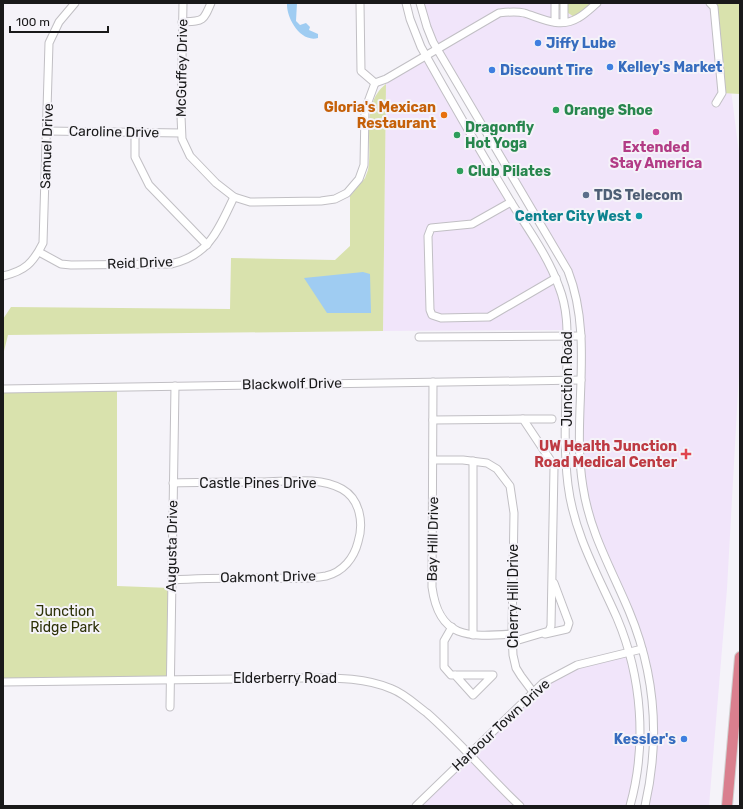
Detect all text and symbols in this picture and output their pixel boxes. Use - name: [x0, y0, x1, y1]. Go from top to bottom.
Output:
- scale bar: [10, 8, 108, 34]
- text: 100 m: [16, 15, 50, 29]
- street label: McGuffey Drive: [173, 19, 191, 117]
- place label: Jiffy Lube: [546, 35, 616, 52]
- marker: Jiffy Lube: [533, 38, 543, 48]
- place label: Kelley's Market: [618, 59, 723, 76]
- place label: Discount Tire: [500, 62, 593, 79]
- marker: Kelley's Market: [605, 62, 615, 72]
- marker: Discount Tire: [487, 65, 497, 75]
- place label: Gloria's Mexican Restaurant: [324, 99, 436, 132]
- place label: Orange Shoe: [564, 102, 653, 119]
- street label: Samuel Drive: [37, 103, 57, 189]
- marker: Orange Shoe: [551, 105, 561, 115]
- marker: Gloria's Mexican Restaurant: [439, 110, 449, 120]
- place label: Dragonfly Hot Yoga: [465, 119, 535, 152]
- street label: Caroline Drive: [69, 123, 160, 141]
- marker: Extended Stay America: [651, 127, 661, 137]
- marker: Dragonfly Hot Yoga: [452, 130, 462, 140]
- place label: Extended Stay America: [610, 139, 702, 172]
- place label: Club Pilates: [468, 163, 551, 180]
- marker: Club Pilates: [455, 166, 465, 176]
- place label: TDS Telecom: [594, 187, 683, 204]
- marker: TDS Telecom: [581, 190, 591, 200]
- place label: Center City West: [515, 208, 631, 225]
- marker: Center City West: [634, 211, 644, 221]
- street label: Reid Drive: [107, 253, 173, 273]
- street label: Junction Road: [559, 331, 576, 427]
- street label: Blackwolf Drive: [242, 375, 342, 393]
- place label: UW Health Junction Road Medical Center: [534, 438, 678, 471]
- marker: UW Health Junction Road Medical Center: [680, 448, 692, 460]
- street label: Castle Pines Drive: [199, 475, 317, 492]
- street label: Bay Hill Drive: [424, 496, 442, 582]
- street label: Augusta Drive: [163, 500, 181, 592]
- street label: Cherry Hill Drive: [505, 544, 522, 648]
- street label: Oakmont Drive: [220, 568, 316, 586]
- park label: Junction Ridge Park: [30, 603, 101, 636]
- street label: Elderberry Road: [233, 670, 337, 687]
- street label: Harbour Town Drive: [449, 675, 553, 775]
- place label: Kessler's: [614, 731, 676, 748]
- marker: Kessler's: [679, 734, 689, 744]

